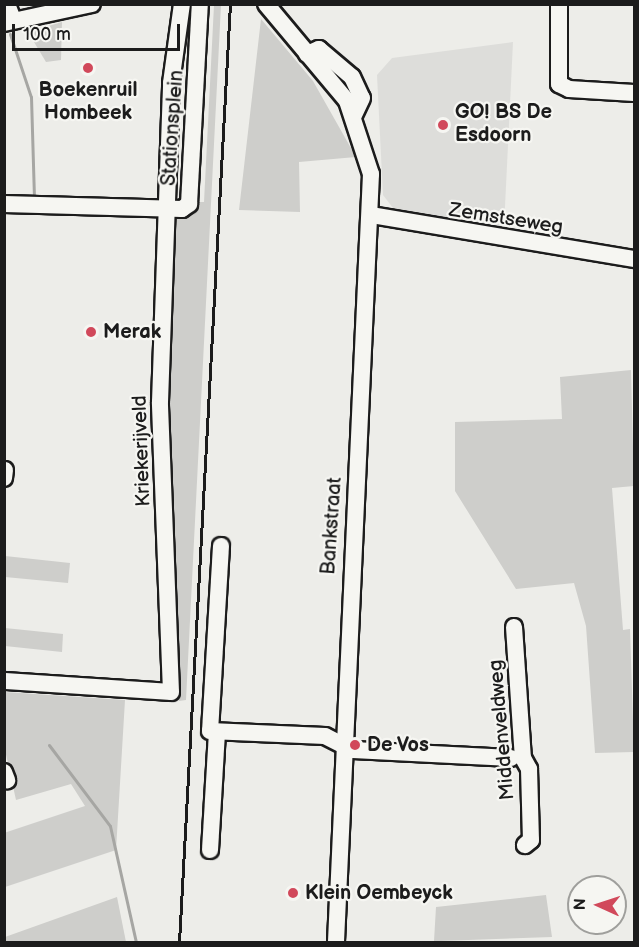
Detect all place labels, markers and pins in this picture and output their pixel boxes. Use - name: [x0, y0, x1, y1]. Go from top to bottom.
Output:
- marker: Boekenruil Hombeek: [81, 61, 95, 75]
- place label: Boekenruil Hombeek: [39, 78, 137, 125]
- place label: GO! BS De Esdoorn: [455, 101, 552, 148]
- marker: GO! BS De Esdoorn: [436, 118, 450, 132]
- place label: Merak: [103, 320, 161, 344]
- marker: Merak: [84, 325, 98, 339]
- place label: De Vos: [367, 733, 430, 757]
- marker: De Vos: [348, 738, 362, 752]
- place label: Klein Oembeyck: [305, 881, 453, 905]
- marker: Klein Oembeyck: [286, 886, 300, 900]

